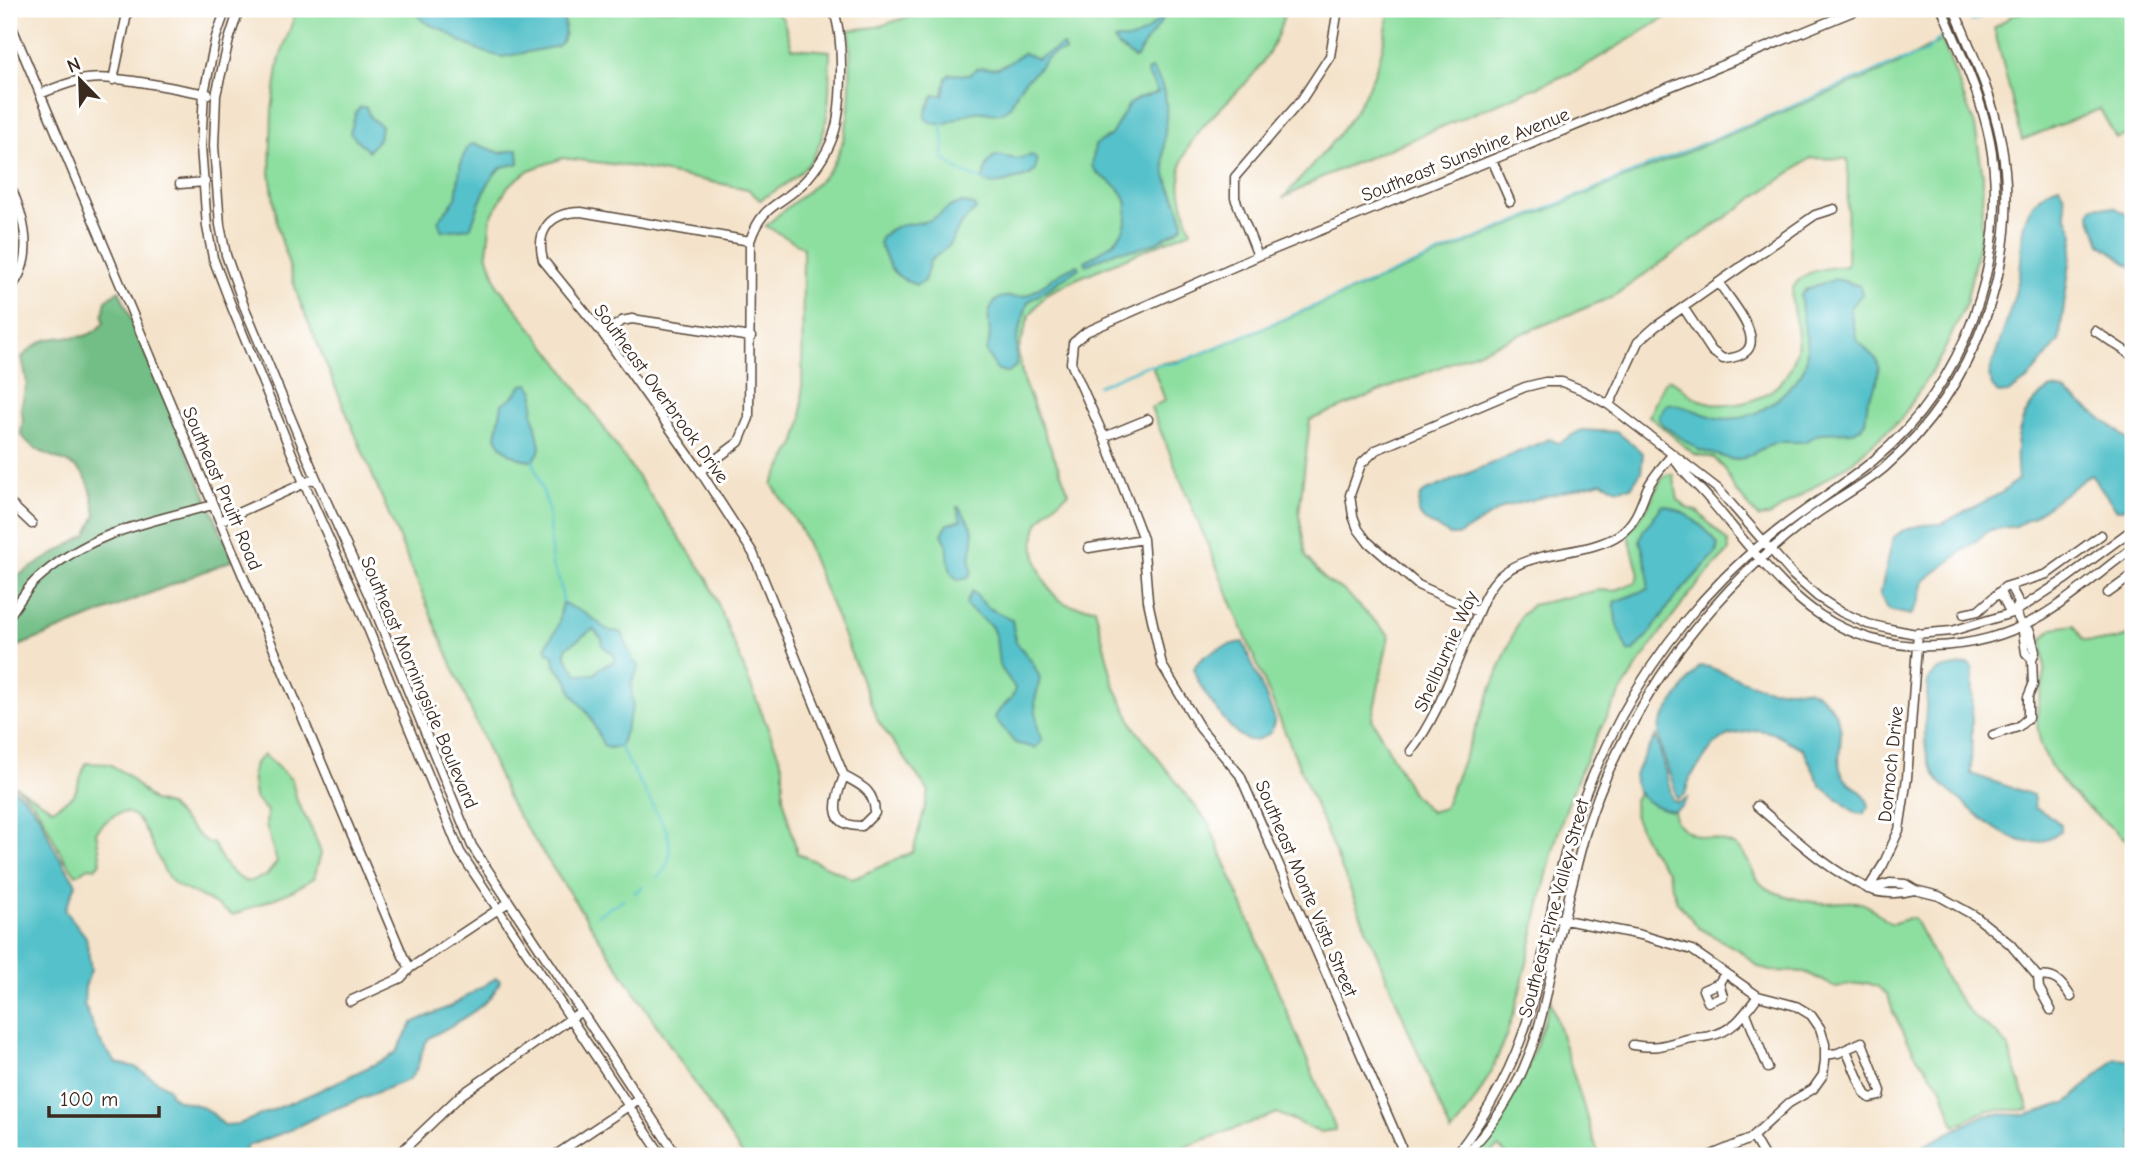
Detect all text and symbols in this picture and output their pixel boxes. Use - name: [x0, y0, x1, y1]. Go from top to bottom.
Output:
- north arrow: [46, 46, 116, 116]
- text: N: [64, 53, 84, 78]
- street label: Southeast Sunshine Avenue: [1358, 103, 1573, 207]
- street label: Southeast Overbrook Drive: [589, 300, 733, 487]
- street label: Southeast Pruitt Road: [178, 403, 266, 573]
- street label: Southeast Morningside Boulevard: [356, 553, 482, 812]
- street label: Shellburnie Way: [1409, 587, 1483, 715]
- street label: Dornoch Drive: [1874, 705, 1908, 823]
- street label: Southeast Monte Vista Street: [1250, 777, 1362, 1000]
- street label: Southeast Pine Valley Street: [1514, 796, 1594, 1020]
- scale bar: [49, 1074, 159, 1118]
- text: 100 m: [60, 1087, 118, 1111]

